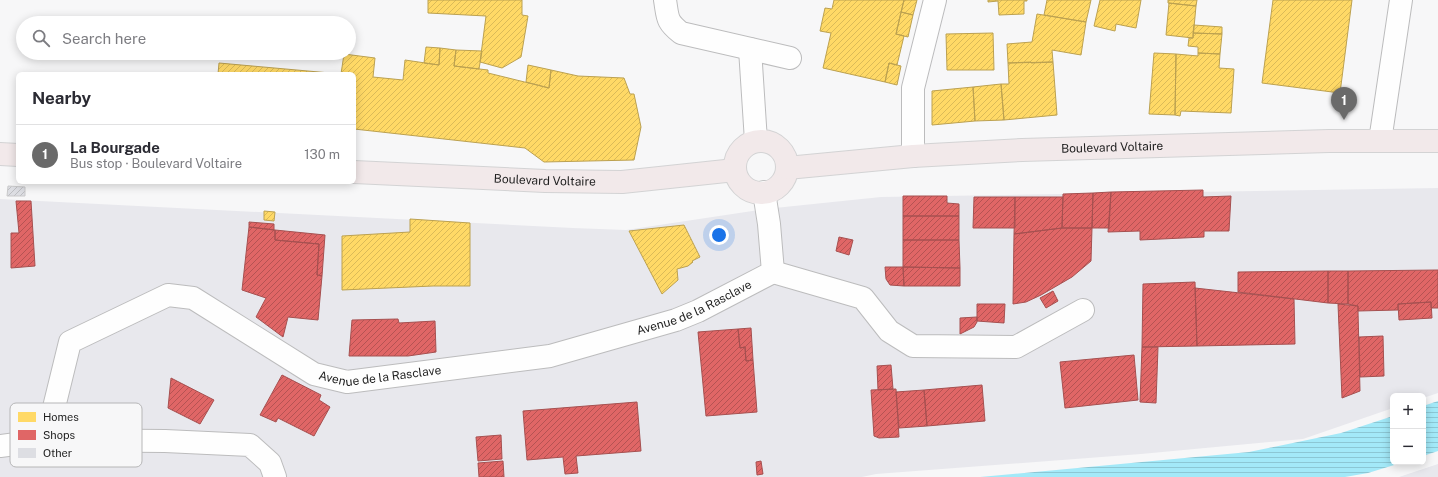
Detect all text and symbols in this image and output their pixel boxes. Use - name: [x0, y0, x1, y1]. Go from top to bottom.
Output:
- search box: [16, 16, 356, 60]
- icon: search: [30, 27, 52, 49]
- text: Search here: [62, 30, 146, 47]
- pin: 1: [1331, 87, 1357, 120]
- text: Nearby: [32, 88, 91, 108]
- text: La Bourgade: [70, 139, 160, 156]
- street label: Boulevard Voltaire: [1061, 139, 1164, 156]
- text: 1: [42, 147, 48, 162]
- text: 130 m: [304, 147, 340, 162]
- text: Bus stop · Boulevard Voltaire: [70, 156, 242, 171]
- street label: Boulevard Voltaire: [493, 172, 596, 189]
- your location: [709, 225, 729, 245]
- street label: Avenue de la Rasclave: [635, 277, 754, 338]
- street label: Avenue de la Rasclave: [317, 363, 442, 389]
- map controls: [1390, 393, 1426, 465]
- button: +: [1390, 393, 1426, 429]
- legend: [10, 403, 142, 467]
- text: Homes: [43, 411, 79, 423]
- text: Shops: [43, 429, 75, 441]
- button: −: [1390, 429, 1426, 465]
- text: Other: [43, 447, 72, 459]

